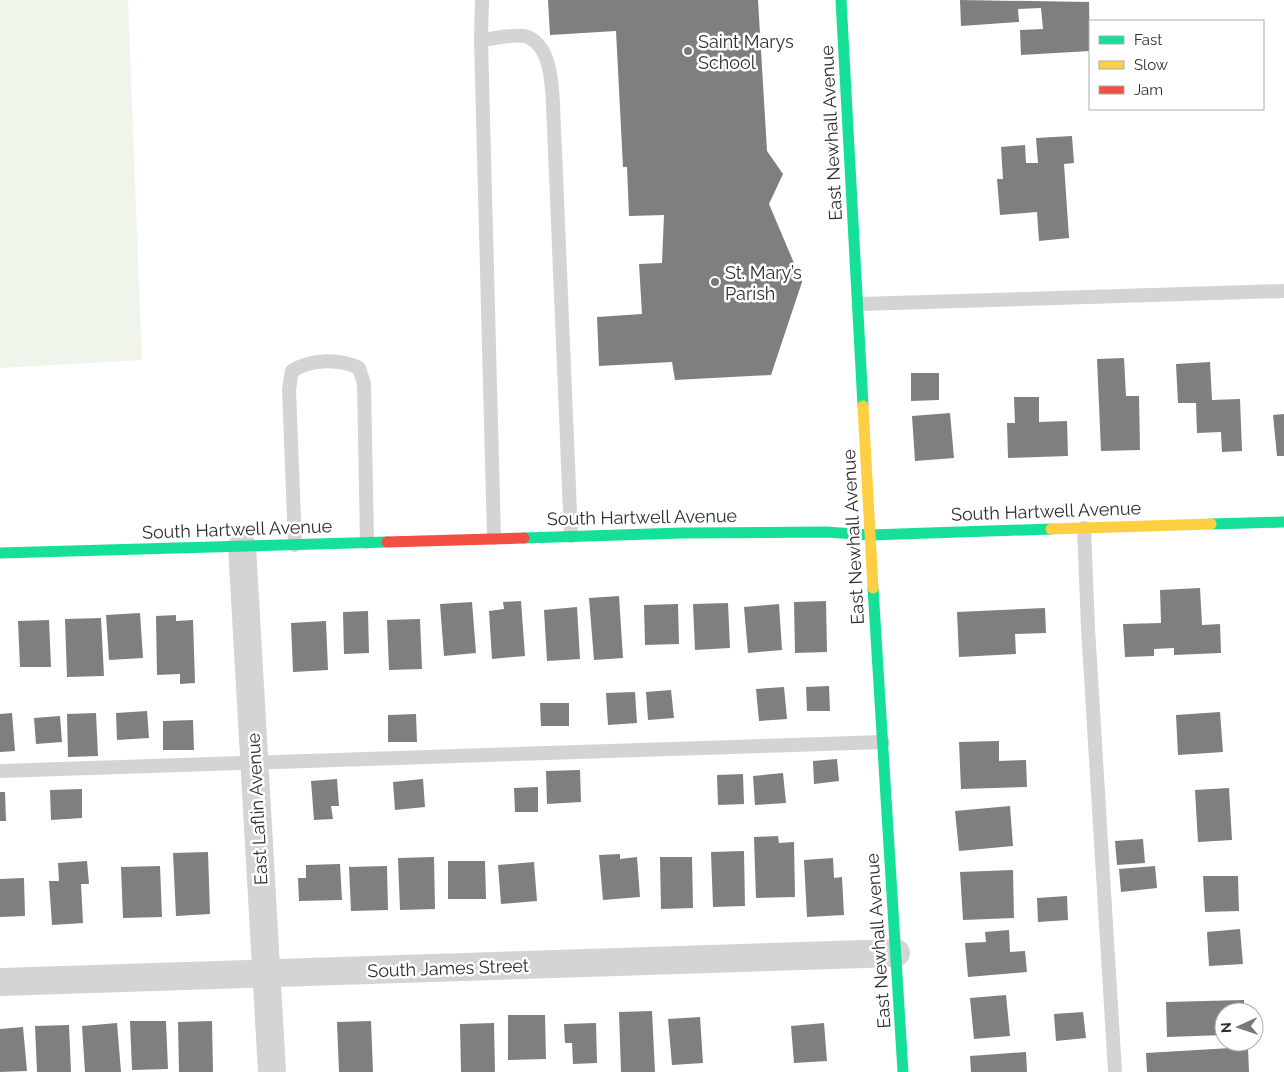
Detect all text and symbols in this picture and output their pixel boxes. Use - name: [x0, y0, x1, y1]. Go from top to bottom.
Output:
- legend: [1089, 20, 1264, 110]
- place label: Saint Marys School: [698, 31, 794, 73]
- text: Fast: [1134, 31, 1162, 49]
- street label: East Newhall Avenue: [816, 44, 846, 221]
- marker: Saint Marys School: [682, 45, 694, 57]
- text: Slow: [1134, 56, 1168, 74]
- text: Jam: [1134, 81, 1163, 99]
- place label: St. Mary’s Parish: [725, 262, 802, 304]
- marker: St. Mary’s Parish: [709, 276, 721, 288]
- street label: East Newhall Avenue: [838, 448, 868, 625]
- street label: South Hartwell Avenue: [951, 497, 1142, 525]
- street label: South Hartwell Avenue: [547, 505, 738, 529]
- street label: South Hartwell Avenue: [142, 515, 333, 543]
- street label: East Laflin Avenue: [243, 732, 271, 886]
- street label: East Newhall Avenue: [861, 852, 895, 1029]
- street label: South James Street: [367, 955, 529, 981]
- north arrow: [1214, 1002, 1264, 1052]
- text: N: [1218, 1022, 1234, 1033]

